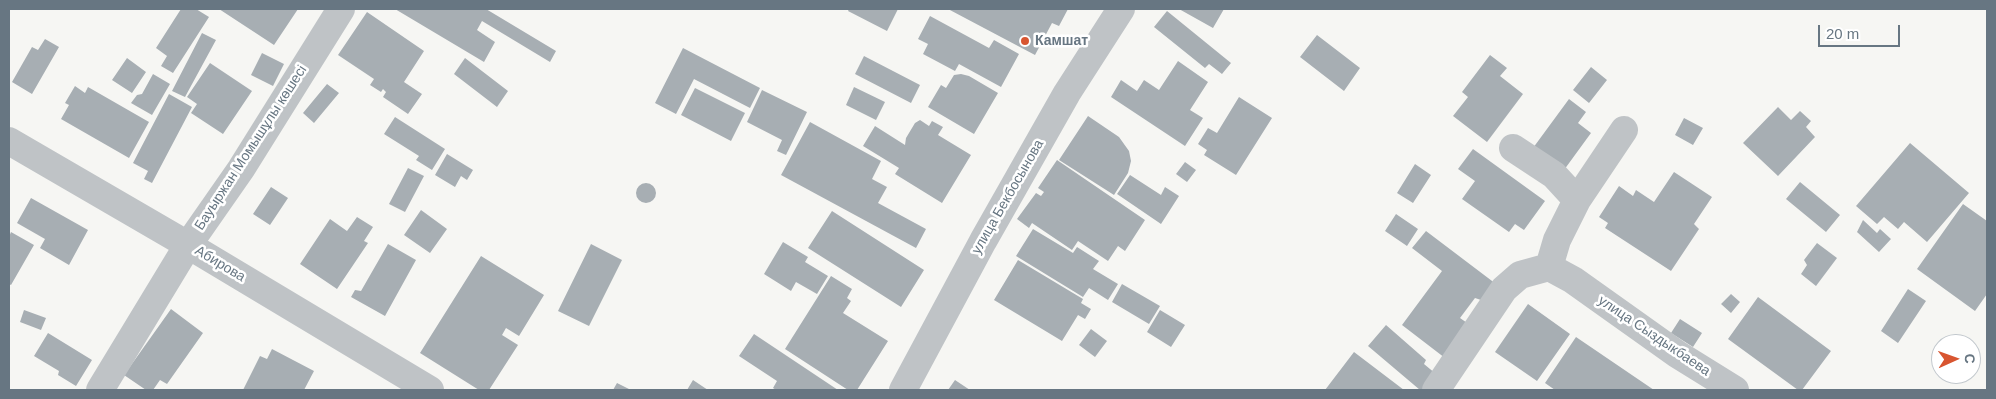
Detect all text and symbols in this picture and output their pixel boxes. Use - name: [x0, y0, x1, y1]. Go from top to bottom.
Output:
- scale bar: [1821, 15, 1904, 47]
- text: 20 m: [1826, 25, 1859, 42]
- place label: Камшат: [1035, 33, 1088, 49]
- marker: Камшат: [1019, 35, 1031, 47]
- street label: Бауыржан Момышұлы көшесі: [191, 62, 311, 234]
- street label: улица Бекбосынова: [968, 137, 1048, 257]
- street label: Абирова: [192, 242, 248, 286]
- street label: улица Сыздыкбаева: [1595, 292, 1713, 380]
- north arrow: [1931, 334, 1981, 384]
- text: С: [1962, 353, 1978, 364]

